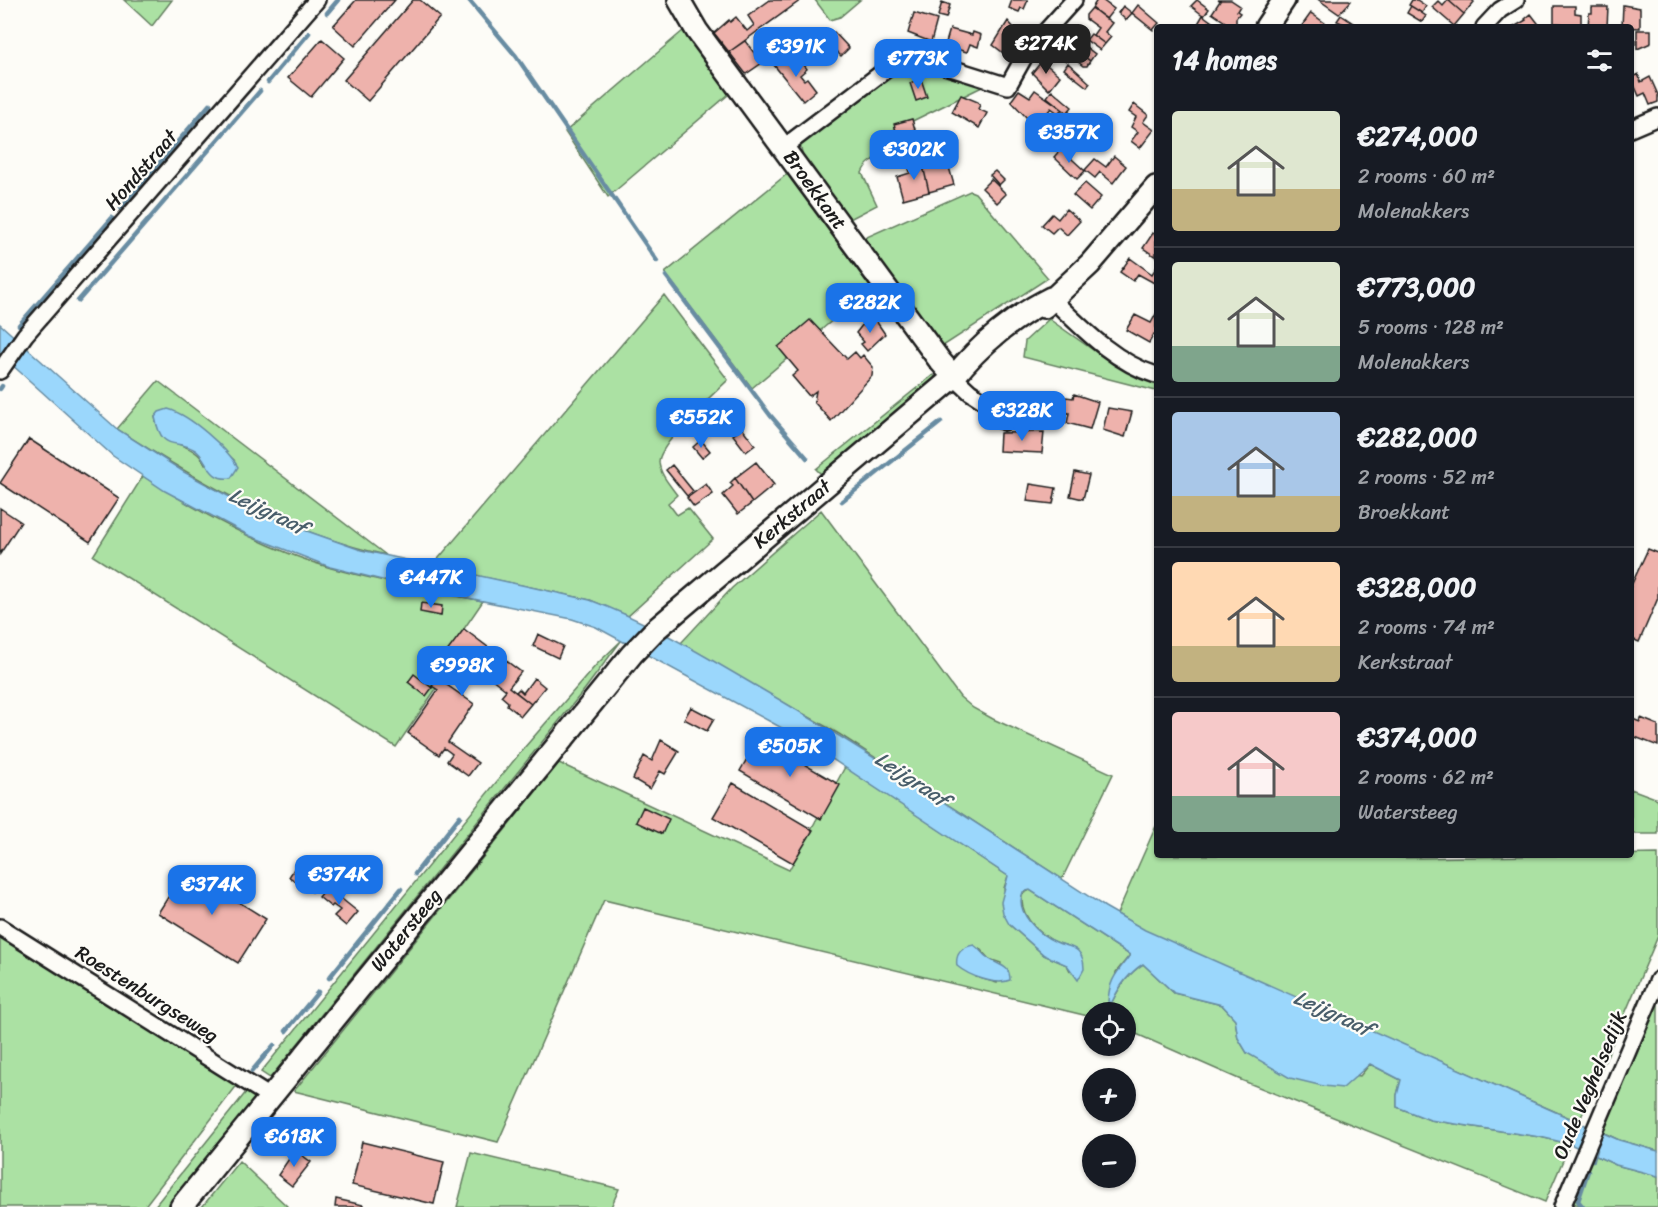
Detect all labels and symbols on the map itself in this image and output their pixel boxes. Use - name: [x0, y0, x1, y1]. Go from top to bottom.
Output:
- pin: €274K: [1004, 24, 1088, 75]
- pin: €391K: [754, 27, 838, 78]
- pin: €773K: [876, 39, 960, 90]
- pin: €357K: [1027, 113, 1111, 164]
- street label: Hondstraat: [95, 120, 187, 219]
- pin: €302K: [872, 130, 956, 181]
- street label: Broekkant: [774, 142, 856, 238]
- pin: €282K: [828, 283, 912, 334]
- pin: €328K: [980, 391, 1064, 442]
- pin: €552K: [659, 398, 743, 449]
- street label: Kerkstraat: [745, 470, 840, 558]
- water label: Leijgraaf: [222, 476, 320, 549]
- pin: €447K: [389, 558, 473, 609]
- pin: €998K: [420, 646, 504, 697]
- pin: €505K: [748, 727, 832, 778]
- water label: Leijgraaf: [867, 741, 963, 821]
- pin: €374K: [297, 855, 381, 906]
- pin: €374K: [170, 865, 254, 916]
- street label: Watersteeg: [361, 880, 451, 980]
- street label: Roestenburgseweg: [68, 936, 226, 1052]
- water label: Leijgraaf: [1287, 979, 1385, 1050]
- street label: Oude Veghelsedijk: [1543, 1005, 1637, 1165]
- pin: €618K: [252, 1117, 336, 1168]

